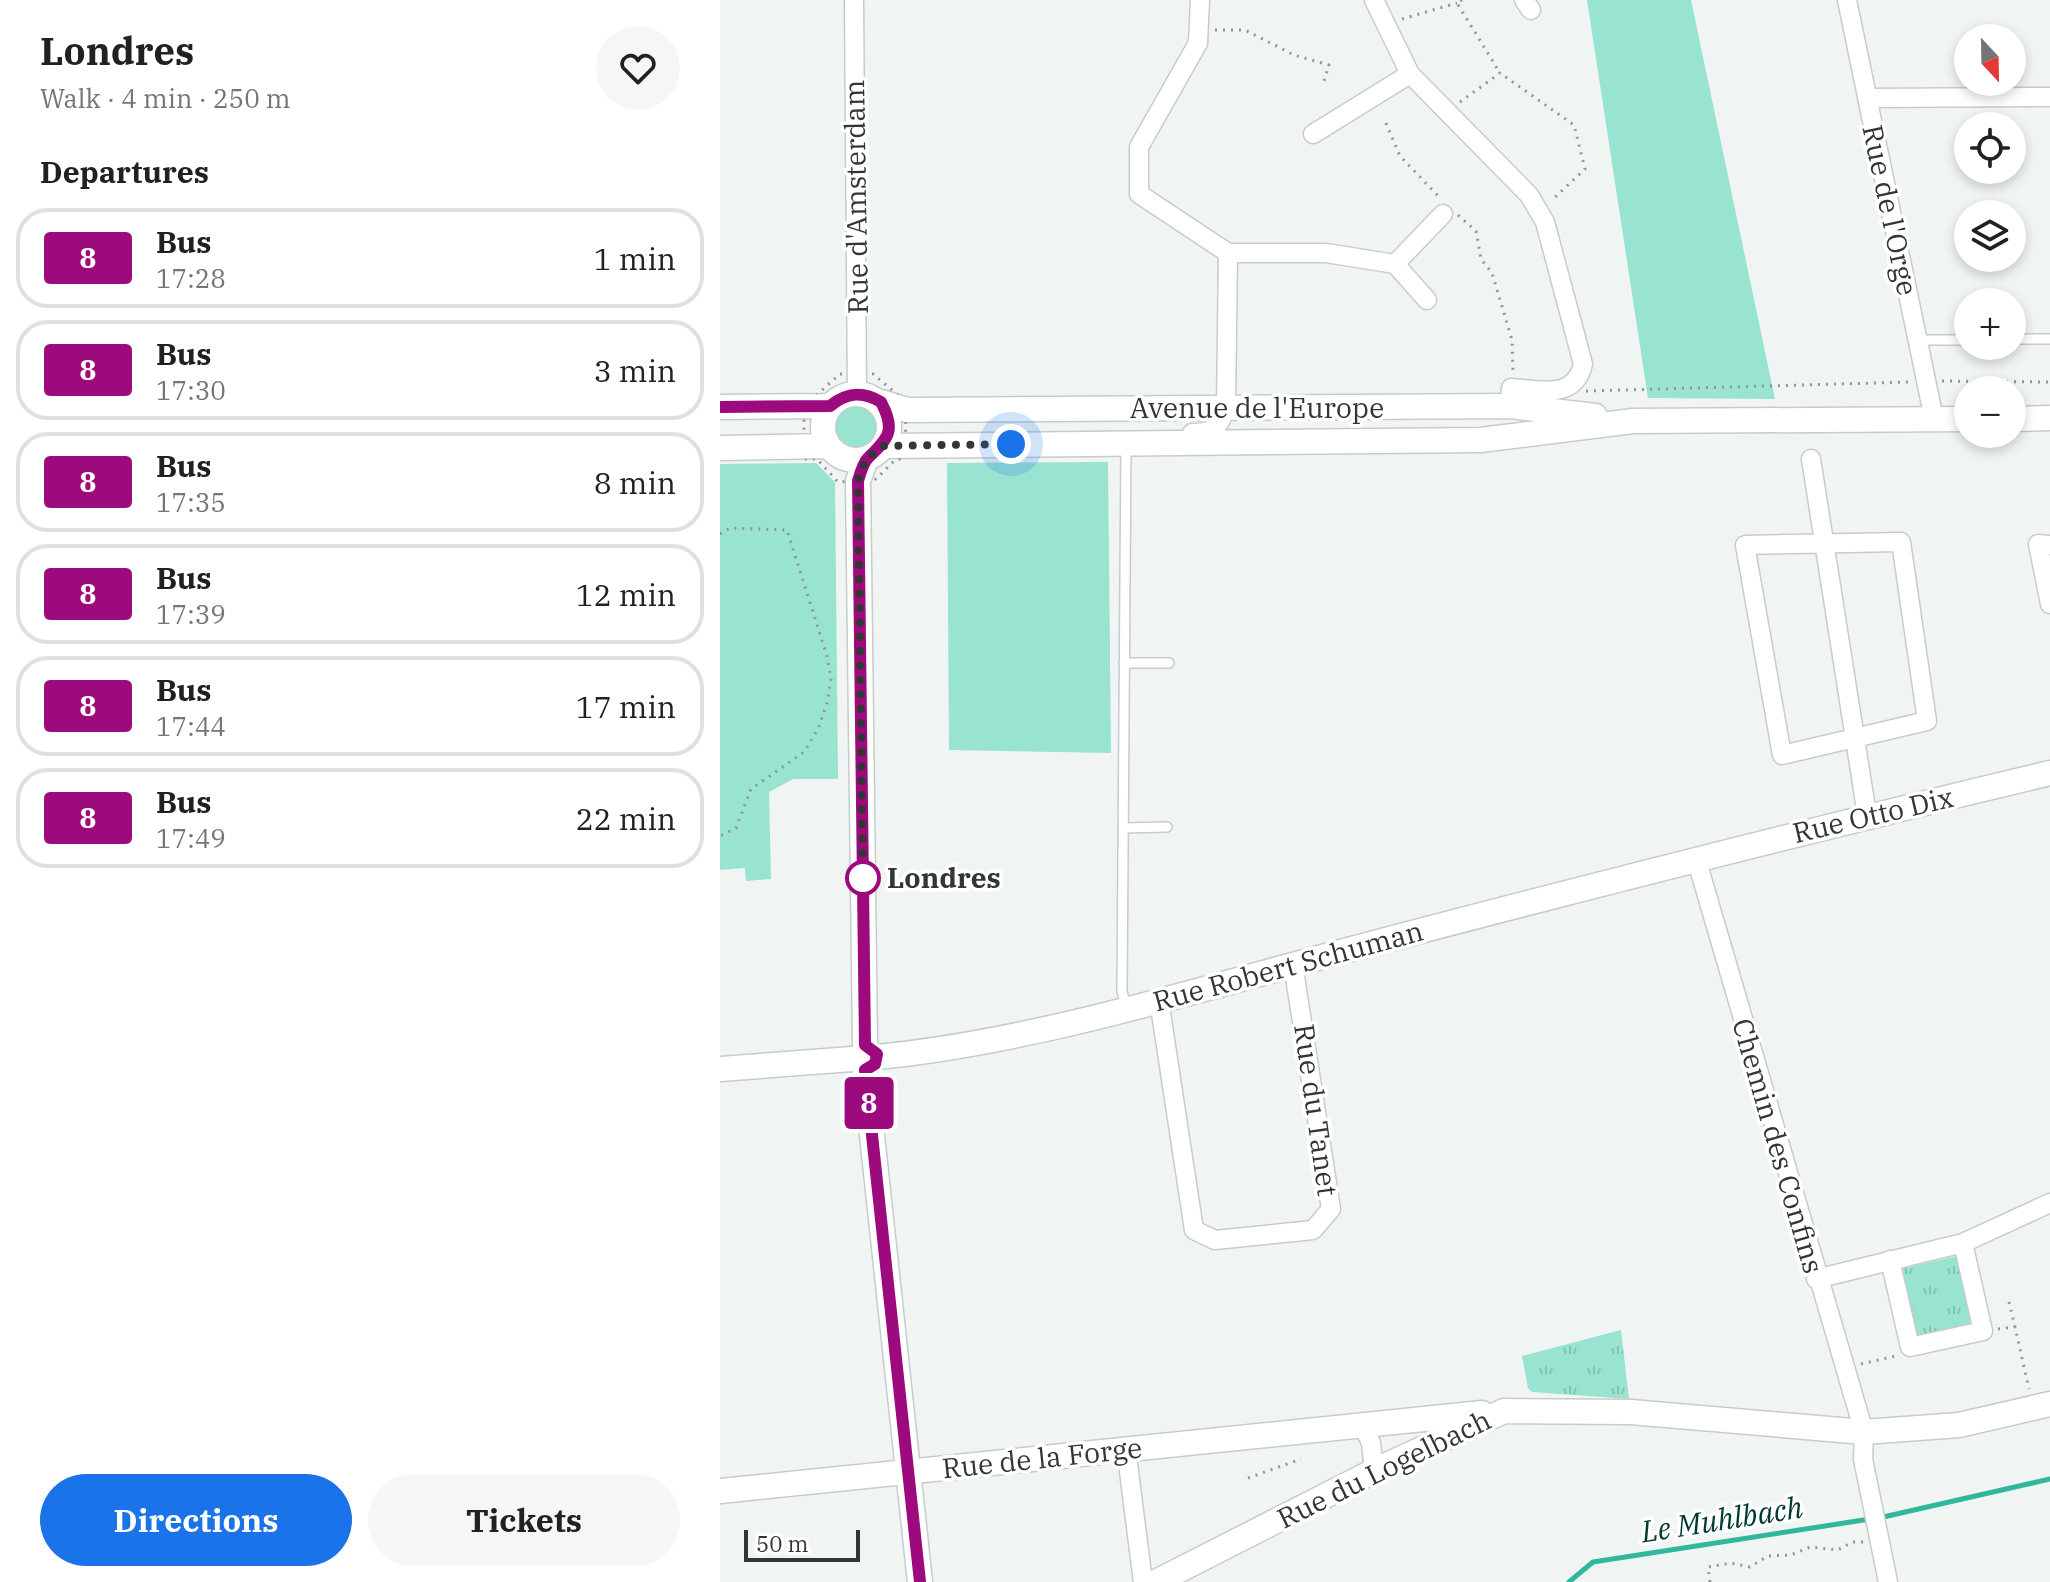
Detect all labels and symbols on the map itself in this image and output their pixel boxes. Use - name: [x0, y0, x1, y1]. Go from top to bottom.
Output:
- north arrow: [1954, 24, 2026, 96]
- street label: Rue d'Amsterdam: [835, 79, 876, 315]
- street label: Rue de l'Orge: [1854, 121, 1927, 299]
- street label: Avenue de l'Europe: [1130, 389, 1384, 426]
- your location: [991, 424, 1031, 464]
- street label: Rue Otto Dix: [1789, 778, 1957, 851]
- place label: Londres: [887, 859, 1001, 896]
- marker: Londres: [846, 861, 880, 895]
- street label: Rue Robert Schuman: [1149, 912, 1427, 1019]
- street label: Chemin des Confins: [1724, 1014, 1833, 1278]
- street label: Rue du Tanet: [1286, 1021, 1347, 1199]
- line badge: 8: [843, 1077, 895, 1129]
- street label: Rue du Logelbach: [1271, 1401, 1497, 1536]
- street label: Rue de la Forge: [940, 1429, 1144, 1486]
- water label: Le Muhlbach: [1637, 1486, 1806, 1551]
- scale bar: [744, 1526, 860, 1562]

